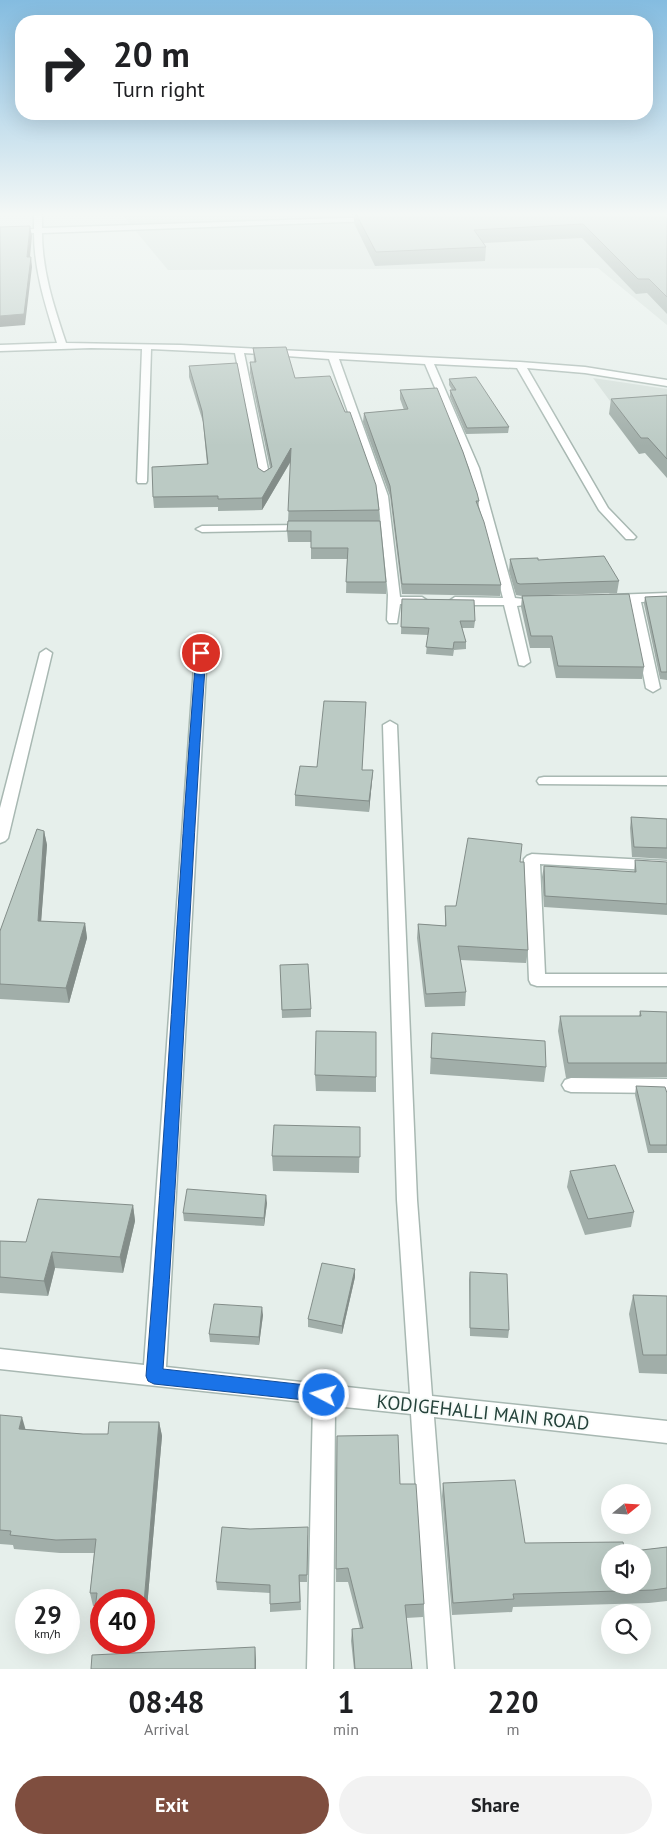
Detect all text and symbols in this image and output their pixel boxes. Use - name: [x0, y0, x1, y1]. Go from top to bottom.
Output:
- text: 20 m: [113, 31, 190, 77]
- icon: right: [30, 35, 95, 100]
- text: Turn right: [113, 75, 205, 103]
- pin: [180, 632, 222, 674]
- icon: arrive: [187, 639, 215, 667]
- position arrow: [297, 1368, 349, 1420]
- street label: KODIGEHALLI MAIN ROAD: [376, 1389, 590, 1435]
- north arrow: [601, 1484, 651, 1534]
- map controls: [601, 1484, 651, 1654]
- button: sound: [601, 1544, 651, 1594]
- speed limit sign: 40: [90, 1589, 155, 1654]
- text: 29: [33, 1599, 62, 1631]
- button: search: [601, 1604, 651, 1654]
- text: km/h: [34, 1626, 61, 1641]
- text: 08:48: [128, 1682, 205, 1721]
- text: 1: [338, 1682, 355, 1721]
- text: 220: [487, 1682, 539, 1721]
- text: Arrival: [144, 1719, 189, 1739]
- text: min: [333, 1719, 359, 1739]
- text: m: [507, 1719, 520, 1739]
- button: Exit: [15, 1776, 329, 1834]
- button: Share: [339, 1776, 652, 1834]

